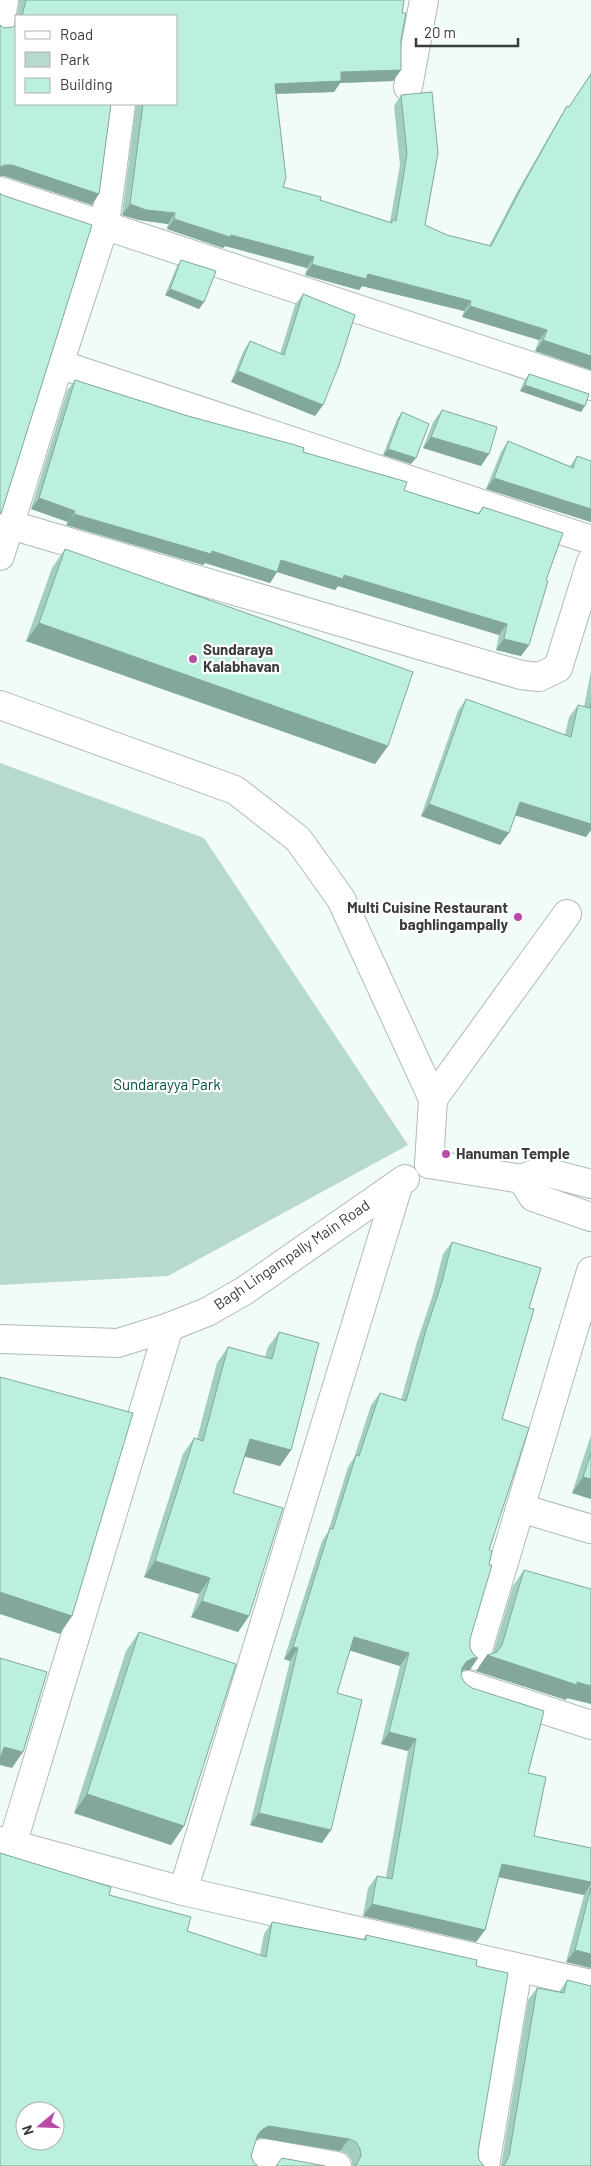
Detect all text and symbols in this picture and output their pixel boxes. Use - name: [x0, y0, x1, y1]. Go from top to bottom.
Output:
- legend: [15, 15, 178, 105]
- scale bar: [416, 15, 518, 47]
- text: 20 m: [424, 23, 456, 41]
- text: Road: [60, 25, 93, 43]
- text: Park: [60, 50, 90, 68]
- text: Building: [60, 75, 113, 93]
- place label: Sundaraya Kalabhavan: [203, 640, 280, 675]
- marker: Sundaraya Kalabhavan: [187, 653, 199, 665]
- place label: Multi Cuisine Restaurant baghlingampally: [347, 898, 508, 933]
- marker: Multi Cuisine Restaurant baghlingampally: [512, 911, 524, 923]
- park label: Sundarayya Park: [113, 1075, 221, 1093]
- place label: Hanuman Temple: [456, 1144, 570, 1162]
- marker: Hanuman Temple: [440, 1148, 452, 1160]
- street label: Bagh Lingampally Main Road: [210, 1195, 373, 1313]
- north arrow: [15, 2101, 65, 2151]
- text: N: [18, 2123, 37, 2138]

